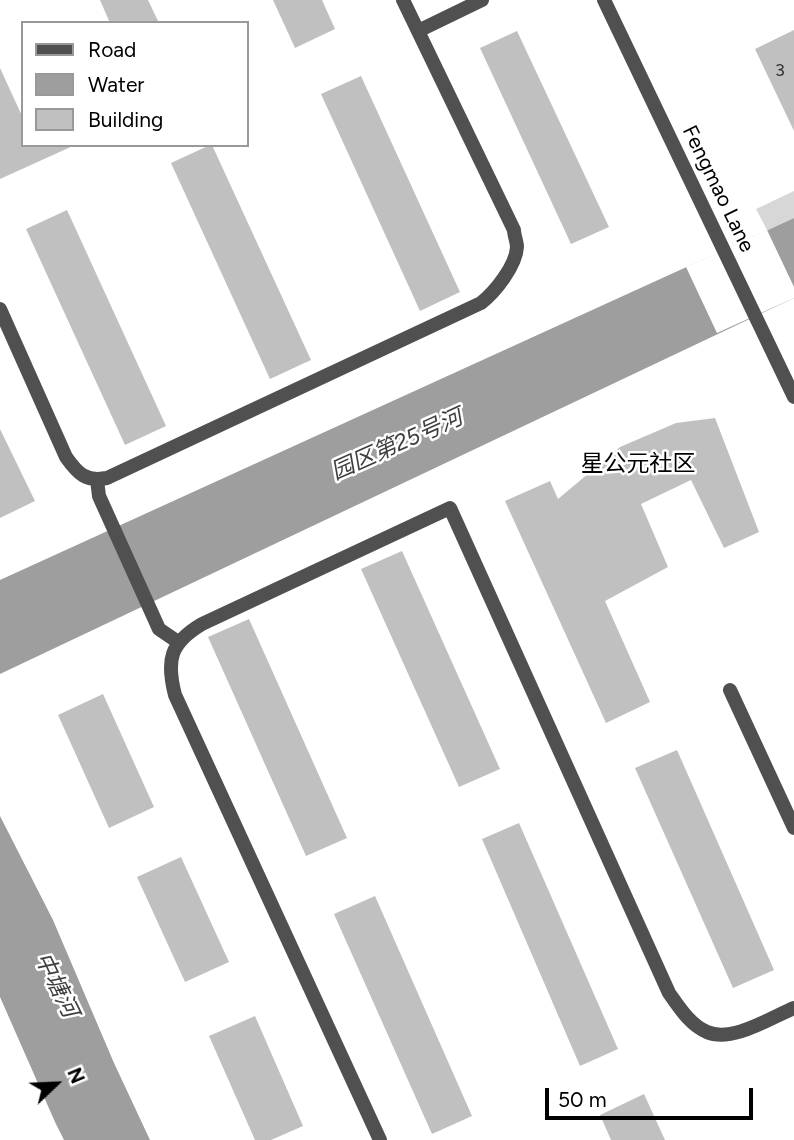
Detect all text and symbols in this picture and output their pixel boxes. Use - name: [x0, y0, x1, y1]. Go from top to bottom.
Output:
- legend: [21, 21, 248, 147]
- text: Road: [88, 37, 136, 62]
- house number: 3: [775, 60, 785, 82]
- text: Water: [88, 72, 144, 97]
- text: Building: [88, 107, 163, 132]
- street label: Fengmao Lane: [677, 122, 759, 256]
- water label: 园区第25号河: [327, 404, 467, 486]
- district label: 星公元社区: [581, 450, 695, 478]
- water label: 中塘河: [28, 948, 84, 1022]
- north arrow: [21, 1049, 91, 1119]
- text: N: [62, 1064, 89, 1087]
- scale bar: [549, 1074, 757, 1118]
- text: 50 m: [558, 1087, 607, 1112]

